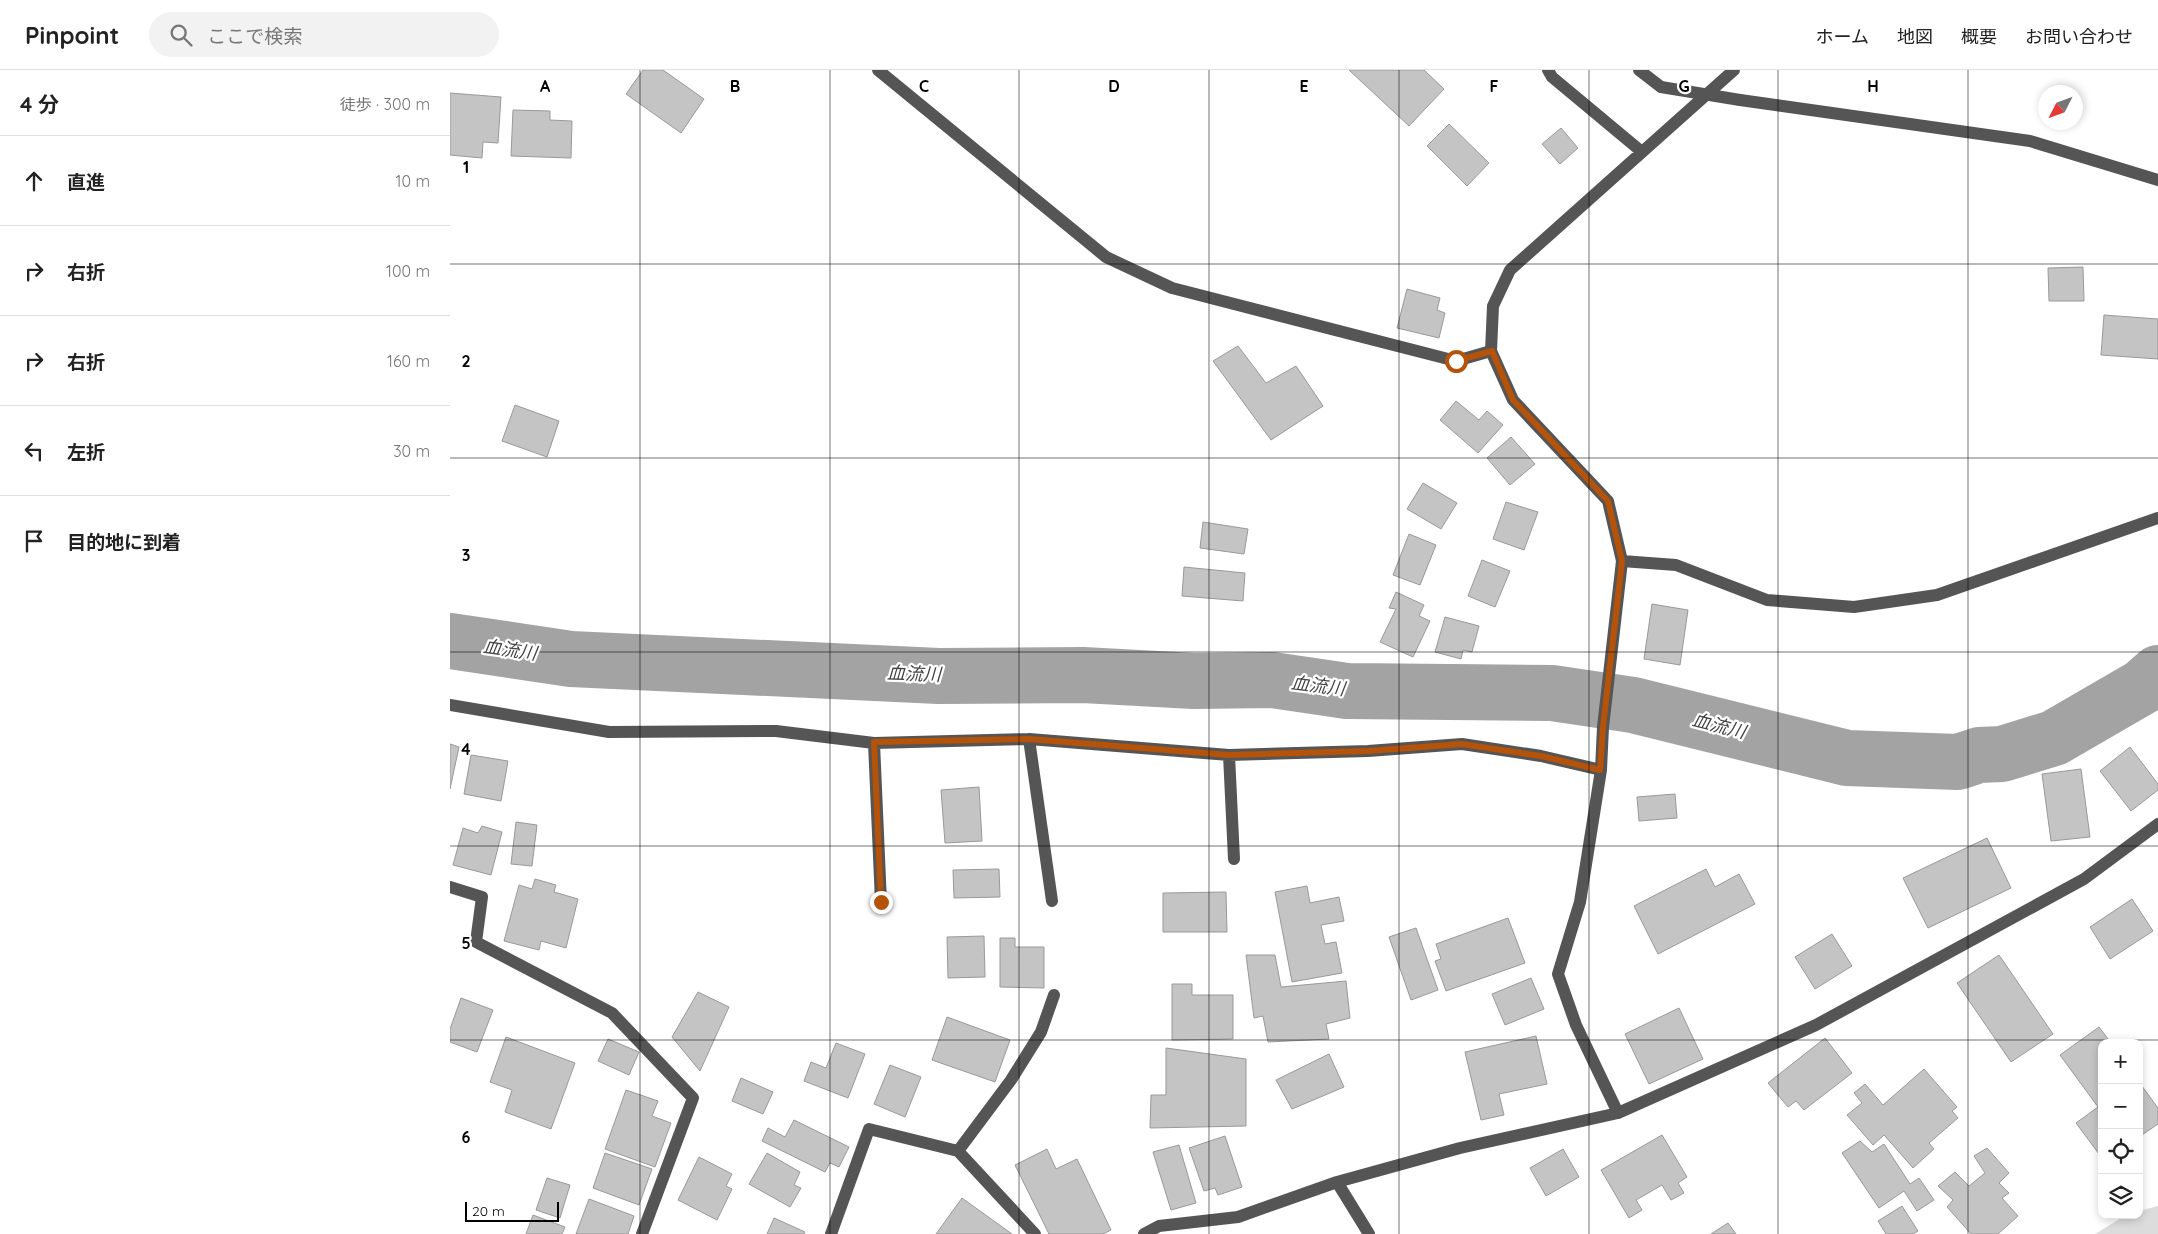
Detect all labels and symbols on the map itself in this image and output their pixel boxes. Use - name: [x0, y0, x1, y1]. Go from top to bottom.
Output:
- text: A: [540, 76, 551, 96]
- text: B: [730, 76, 740, 96]
- text: C: [919, 76, 929, 96]
- text: D: [1108, 76, 1120, 96]
- text: E: [1299, 76, 1309, 96]
- text: F: [1490, 76, 1499, 96]
- text: G: [1678, 76, 1690, 96]
- text: H: [1867, 76, 1879, 96]
- north arrow: [2038, 85, 2083, 130]
- text: 1: [463, 157, 469, 177]
- route start: [1445, 350, 1468, 373]
- text: 2: [461, 351, 471, 371]
- text: 3: [462, 545, 470, 565]
- water label: 血流川: [482, 634, 540, 665]
- water label: 血流川: [887, 661, 943, 686]
- water label: 血流川: [1290, 671, 1348, 700]
- water label: 血流川: [1690, 708, 1750, 744]
- text: 4: [461, 739, 471, 759]
- route end: [870, 891, 893, 914]
- text: 5: [461, 933, 471, 953]
- text: 6: [462, 1127, 471, 1147]
- scale bar: [465, 1199, 559, 1222]

